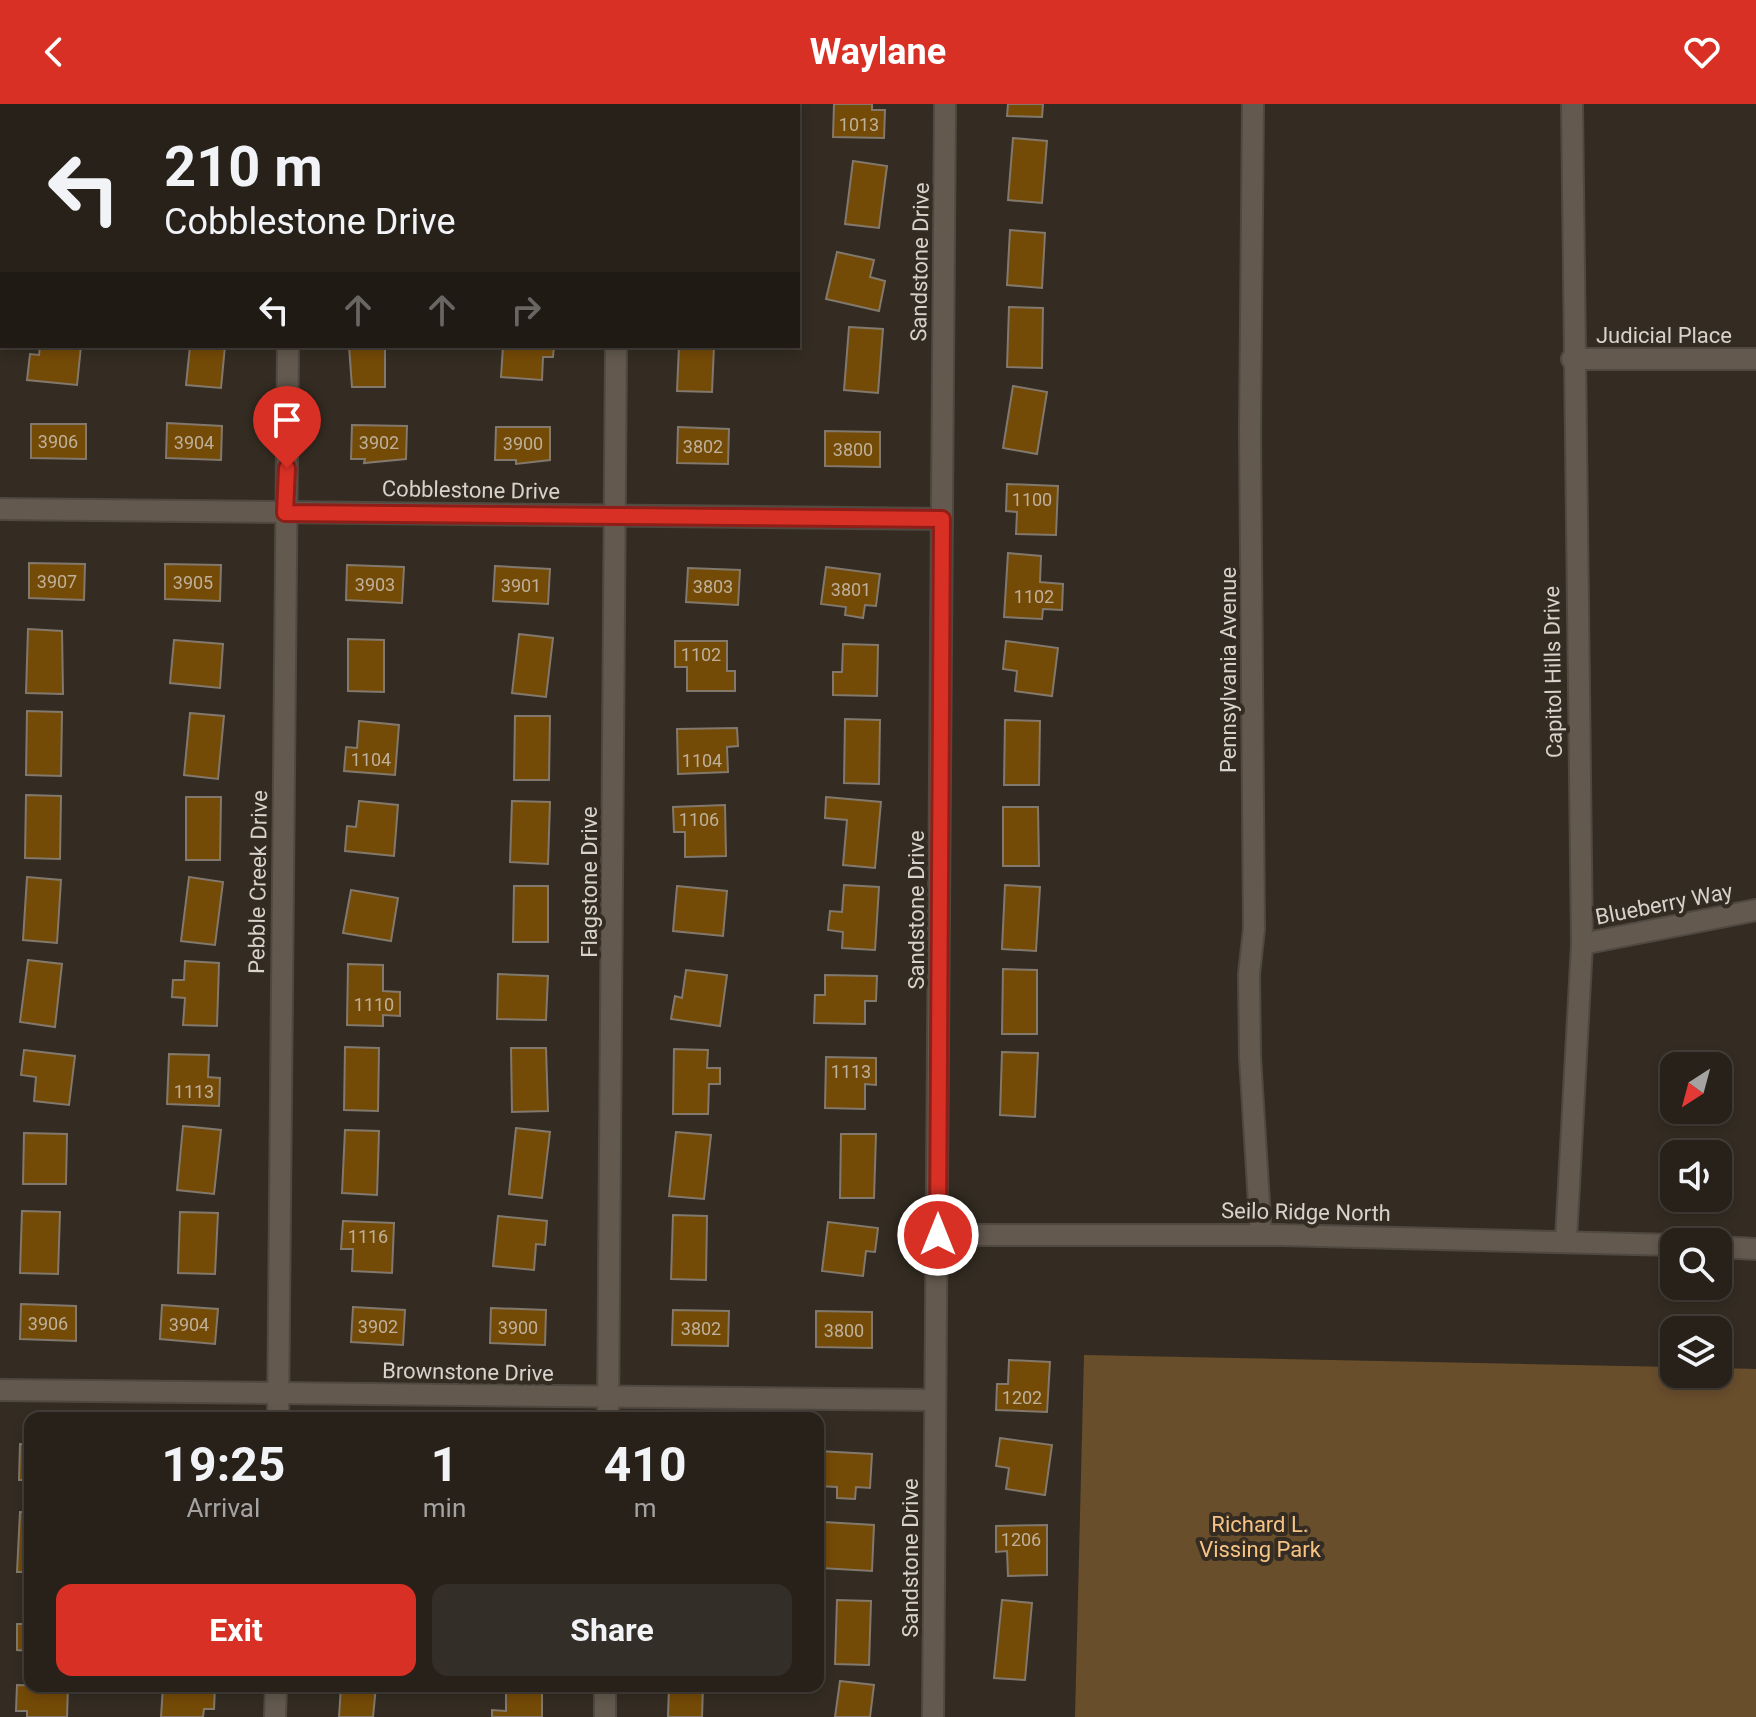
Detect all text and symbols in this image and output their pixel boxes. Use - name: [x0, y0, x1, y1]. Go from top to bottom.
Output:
- icon: back: [32, 30, 76, 74]
- icon: heart: [1680, 30, 1724, 74]
- text: Waylane: [810, 31, 946, 73]
- house number: 1013: [839, 114, 879, 135]
- text: 210 m: [164, 134, 323, 200]
- icon: left: [32, 136, 136, 240]
- street label: Sandstone Drive: [906, 182, 934, 342]
- text: Cobblestone Drive: [164, 201, 456, 243]
- icon: left: [252, 288, 296, 332]
- icon: ahead: [336, 288, 380, 332]
- icon: ahead: [420, 288, 464, 332]
- icon: right: [504, 288, 548, 332]
- street label: Judicial Place: [1596, 323, 1732, 348]
- pin: [253, 386, 321, 468]
- icon: arrive: [265, 398, 309, 442]
- house number: 3906: [38, 431, 78, 452]
- house number: 3904: [174, 432, 214, 453]
- house number: 3902: [359, 432, 399, 453]
- house number: 3900: [503, 433, 543, 454]
- house number: 3802: [683, 436, 723, 457]
- house number: 3800: [833, 439, 873, 460]
- street label: Cobblestone Drive: [382, 476, 560, 504]
- house number: 1100: [1012, 489, 1052, 510]
- street label: Pennsylvania Avenue: [1216, 567, 1241, 773]
- house number: 3907: [37, 571, 77, 592]
- house number: 3905: [173, 572, 213, 593]
- house number: 3903: [355, 574, 395, 595]
- house number: 3901: [501, 575, 541, 596]
- house number: 3803: [693, 576, 733, 597]
- house number: 3801: [831, 579, 871, 600]
- house number: 1102: [1014, 586, 1054, 607]
- street label: Capitol Hills Drive: [1539, 586, 1567, 758]
- house number: 1102: [681, 644, 721, 665]
- house number: 1104: [351, 749, 391, 770]
- house number: 1104: [682, 750, 722, 771]
- street label: Pebble Creek Drive: [244, 790, 272, 974]
- street label: Flagstone Drive: [577, 806, 602, 958]
- house number: 1106: [679, 809, 719, 830]
- street label: Sandstone Drive: [904, 830, 929, 990]
- street label: Blueberry Way: [1593, 878, 1735, 930]
- house number: 1110: [354, 994, 394, 1015]
- north arrow: [1660, 1052, 1732, 1124]
- map controls: [1660, 1052, 1732, 1388]
- house number: 1113: [831, 1061, 871, 1082]
- house number: 1113: [174, 1081, 214, 1102]
- button: sound: [1660, 1140, 1732, 1212]
- position arrow: [896, 1193, 980, 1277]
- street label: Seilo Ridge North: [1221, 1198, 1391, 1226]
- house number: 1116: [348, 1226, 388, 1247]
- button: search: [1660, 1228, 1732, 1300]
- house number: 3906: [28, 1313, 68, 1334]
- house number: 3904: [169, 1314, 209, 1335]
- house number: 3902: [358, 1316, 398, 1337]
- button: layers: [1660, 1316, 1732, 1388]
- house number: 3900: [498, 1317, 538, 1338]
- house number: 3802: [681, 1318, 721, 1339]
- house number: 3800: [824, 1320, 864, 1341]
- street label: Brownstone Drive: [382, 1358, 554, 1386]
- house number: 1202: [1002, 1387, 1042, 1408]
- text: 19:25: [162, 1436, 285, 1493]
- text: 1: [431, 1436, 458, 1493]
- text: 410: [604, 1436, 686, 1493]
- street label: Sandstone Drive: [898, 1478, 923, 1638]
- text: Arrival: [187, 1493, 260, 1523]
- text: min: [423, 1493, 466, 1523]
- text: m: [634, 1493, 657, 1523]
- park label: Richard L. Vissing Park: [1199, 1512, 1322, 1562]
- house number: 1206: [1001, 1529, 1041, 1550]
- button: Exit: [56, 1584, 416, 1676]
- button: Share: [432, 1584, 792, 1676]

